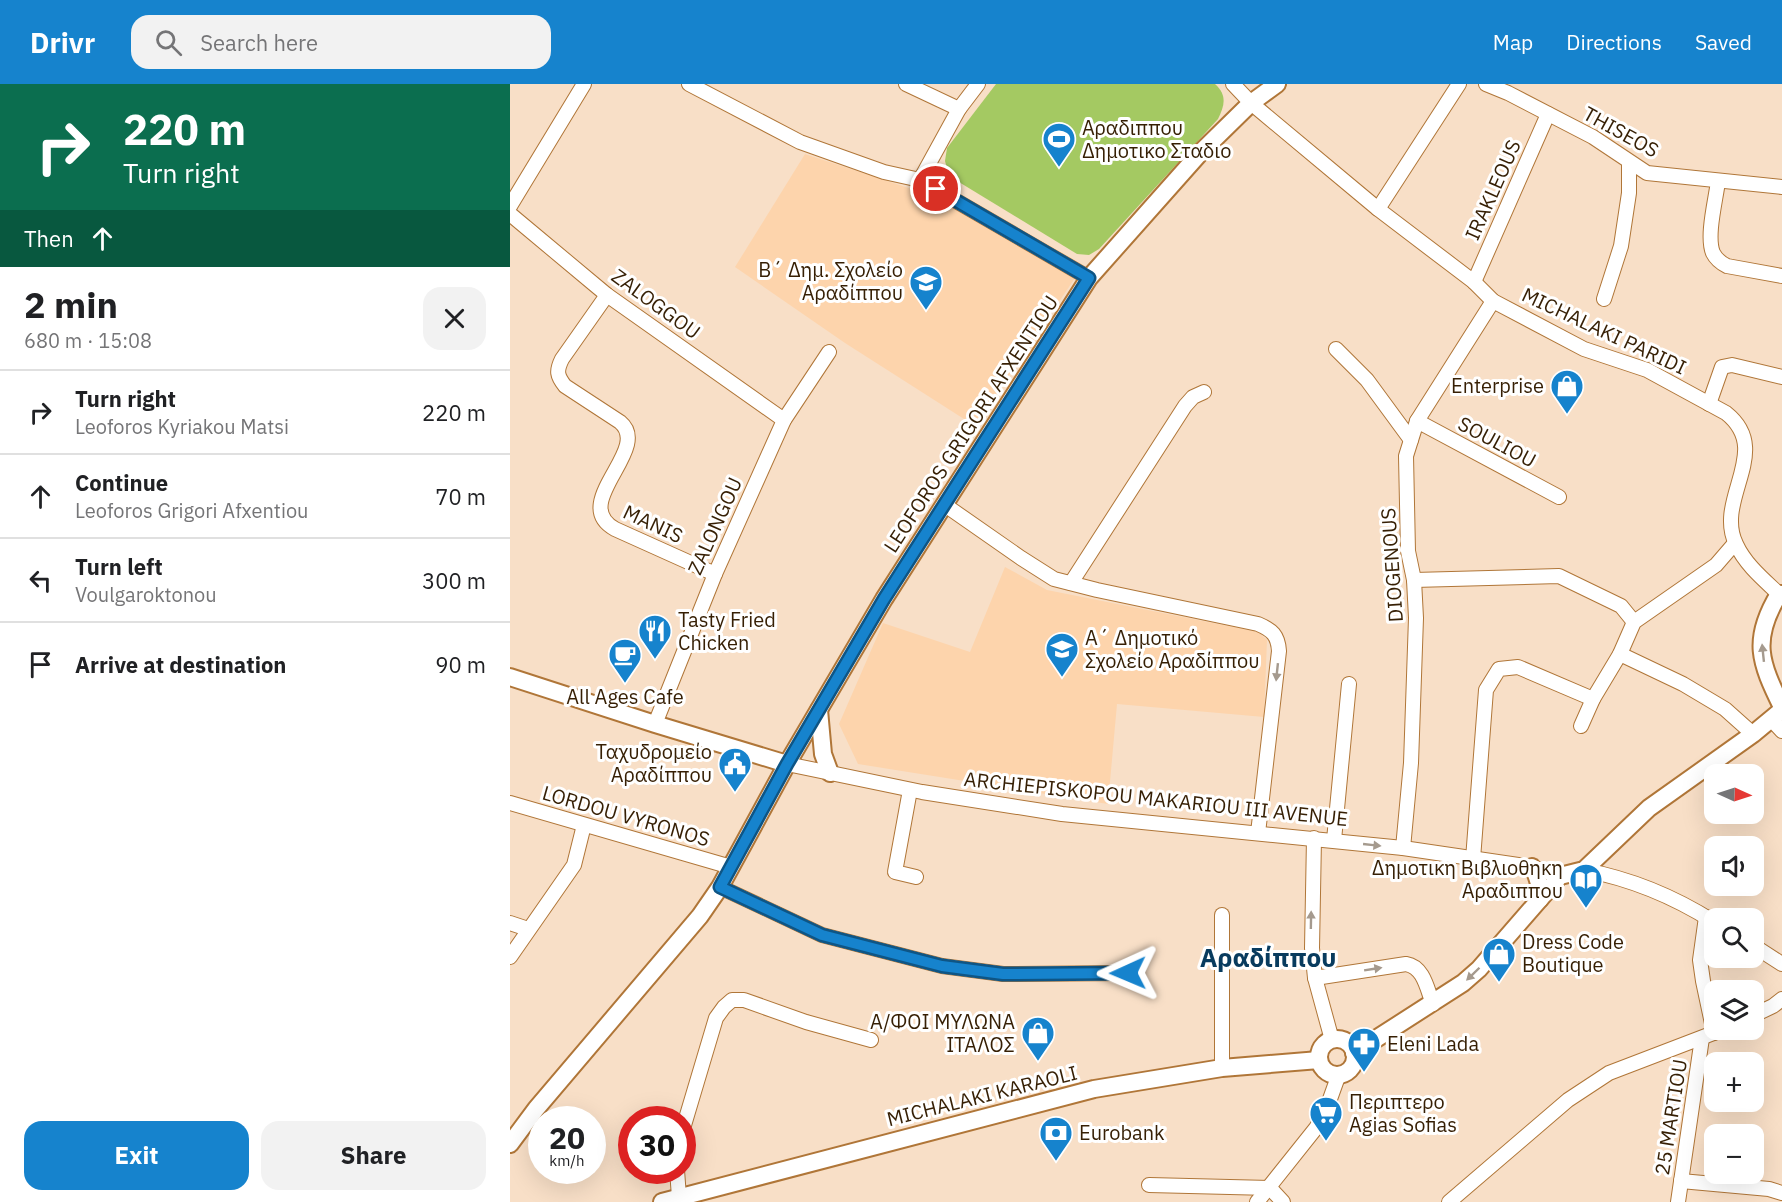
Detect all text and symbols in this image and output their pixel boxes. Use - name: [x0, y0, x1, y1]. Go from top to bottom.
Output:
- search box: [131, 15, 551, 69]
- text: Drivr: [30, 24, 95, 61]
- icon: search: [152, 26, 185, 59]
- text: Search here: [200, 28, 318, 57]
- text: Map: [1493, 28, 1533, 56]
- text: Directions: [1566, 28, 1662, 56]
- text: Saved: [1695, 28, 1752, 56]
- street label: THISEOS: [1579, 100, 1664, 163]
- text: 220 m: [123, 102, 246, 157]
- icon: right: [24, 108, 102, 186]
- place label: Αραδιππου Δημοτικο Σταδιο: [1082, 114, 1231, 164]
- sports icon: Αραδιππου Δημοτικο Σταδιο: [1041, 121, 1077, 168]
- street label: IRAKLEOUS: [1458, 135, 1527, 244]
- text: Turn right: [123, 155, 240, 190]
- pin: [910, 163, 961, 214]
- icon: arrive: [919, 172, 952, 205]
- icon: ahead: [86, 222, 119, 255]
- text: Then: [24, 224, 74, 253]
- place label: Β´ Δημ. Σχολείο Αραδίππου: [758, 256, 903, 306]
- street label: ZALOGGOU: [606, 262, 706, 345]
- school or university icon: Β´ Δημ. Σχολείο Αραδίππου: [908, 264, 944, 311]
- text: 2 min: [24, 281, 118, 328]
- street label: MICHALAKI PARIDI: [1518, 281, 1691, 381]
- button: close: [423, 287, 486, 350]
- street label: LEOFOROS GRIGORI AFXENTIOU: [877, 290, 1064, 557]
- text: 680 m · 15:08: [24, 327, 152, 354]
- shop icon: Enterprise: [1549, 368, 1585, 415]
- place label: Enterprise: [1451, 372, 1544, 399]
- text: Turn right: [75, 384, 176, 413]
- icon: right: [24, 396, 57, 429]
- text: 220 m: [422, 398, 486, 427]
- street label: SOULIOU: [1453, 410, 1541, 473]
- text: Leoforos Kyriakou Matsi: [75, 413, 289, 440]
- text: Continue: [75, 468, 168, 497]
- street label: ZALONGOU: [681, 473, 748, 579]
- icon: ahead: [24, 480, 57, 513]
- text: 70 m: [435, 482, 486, 511]
- text: Leoforos Grigori Afxentiou: [75, 497, 308, 524]
- street label: MANIS: [619, 498, 687, 549]
- street label: DIOGENOUS: [1374, 507, 1409, 623]
- text: Turn left: [75, 552, 163, 581]
- icon: left: [24, 564, 57, 597]
- text: 300 m: [422, 566, 486, 595]
- text: Voulgaroktonou: [75, 581, 217, 608]
- place label: Tasty Fried Chicken: [678, 606, 776, 656]
- restaurant icon: Tasty Fried Chicken: [637, 613, 673, 660]
- place label: Α´ Δημοτικό Σχολείο Αραδίππου: [1085, 624, 1260, 674]
- school or university icon: Α´ Δημοτικό Σχολείο Αραδίππου: [1044, 631, 1080, 678]
- cafe icon: All Ages Cafe: [607, 637, 643, 684]
- one-way arrow: [1758, 643, 1768, 662]
- icon: arrive: [24, 648, 57, 681]
- text: Arrive at destination: [75, 650, 286, 679]
- text: 90 m: [435, 650, 486, 679]
- one-way arrow: [1272, 662, 1282, 681]
- place label: All Ages Cafe: [566, 683, 684, 710]
- place label: Ταχυδρομείο Αραδίππου: [596, 738, 712, 788]
- public building icon: Ταχυδρομείο Αραδίππου: [717, 746, 753, 793]
- north arrow: [1704, 764, 1764, 824]
- map controls: [1704, 764, 1764, 1184]
- street label: ARCHIEPISKOPOU MAKARIOU III AVENUE: [963, 765, 1349, 832]
- street label: LORDOU VYRONOS: [539, 779, 713, 852]
- button: sound: [1704, 836, 1764, 896]
- one-way arrow: [1363, 840, 1382, 849]
- place label: Δημοτικη Βιβλιοθηκη Αραδιππου: [1372, 854, 1563, 904]
- library icon: Δημοτικη Βιβλιοθηκη Αραδιππου: [1568, 862, 1604, 909]
- button: search: [1704, 908, 1764, 968]
- one-way arrow: [1306, 910, 1316, 929]
- place label: Dress Code Boutique: [1522, 928, 1624, 978]
- shop icon: Dress Code Boutique: [1481, 936, 1517, 983]
- district label: Αραδίππου: [1200, 940, 1336, 974]
- position arrow: [1096, 941, 1160, 1005]
- one-way arrow: [1364, 964, 1383, 973]
- one-way arrow: [1466, 967, 1481, 981]
- button: layers: [1704, 980, 1764, 1040]
- place label: Α/ΦΟΙ ΜΥΛΩΝΑ ΙΤΑΛΟΣ: [870, 1008, 1015, 1058]
- shop icon: Α/ΦΟΙ ΜΥΛΩΝΑ ΙΤΑΛΟΣ: [1020, 1015, 1056, 1062]
- pharmacy icon: Eleni Lada: [1346, 1026, 1382, 1073]
- place label: Eleni Lada: [1387, 1030, 1479, 1057]
- button: +: [1704, 1052, 1764, 1112]
- street label: 25 MARTIOU: [1648, 1057, 1693, 1177]
- street label: MICHALAKI KARAOLI: [884, 1059, 1080, 1132]
- place label: Περιπτερο Agias Sofias: [1349, 1088, 1457, 1138]
- supermarket icon: Περιπτερο Agias Sofias: [1308, 1095, 1344, 1142]
- speed limit sign: 30: [618, 1106, 696, 1184]
- bank icon: Eurobank: [1038, 1115, 1074, 1162]
- text: 20: [549, 1118, 585, 1157]
- place label: Eurobank: [1079, 1119, 1165, 1146]
- button: Exit: [24, 1121, 249, 1190]
- button: Share: [261, 1121, 486, 1190]
- button: −: [1704, 1124, 1764, 1184]
- text: km/h: [549, 1151, 585, 1170]

